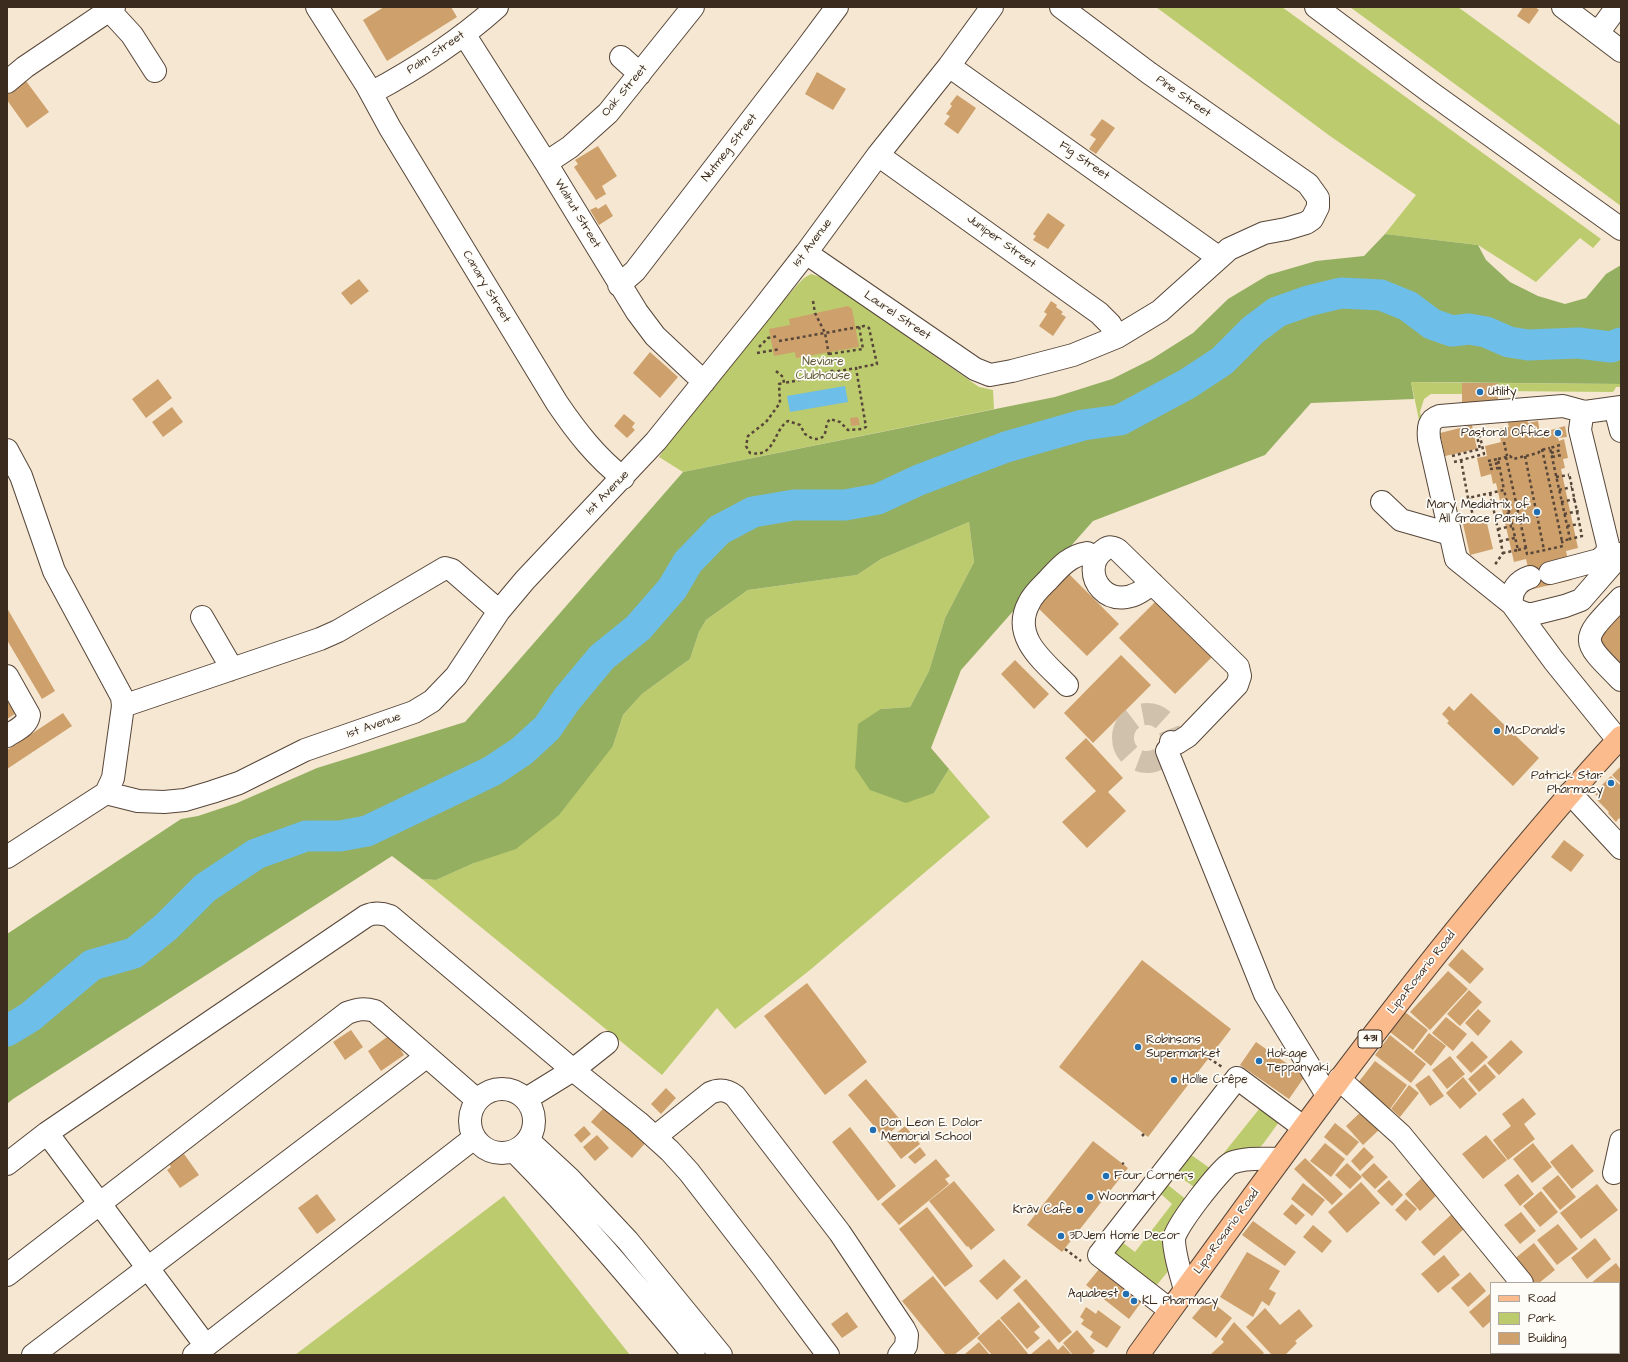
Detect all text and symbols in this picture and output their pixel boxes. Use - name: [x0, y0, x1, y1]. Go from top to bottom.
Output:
- street label: Palm Street: [404, 28, 468, 78]
- street label: Oak Street: [599, 62, 651, 120]
- street label: Pine Street: [1153, 73, 1213, 121]
- street label: Nutmeg Street: [699, 111, 761, 185]
- street label: Fig Street: [1056, 138, 1112, 184]
- street label: Walnut Street: [551, 177, 603, 251]
- street label: Juniper Street: [964, 212, 1038, 272]
- street label: 1st Avenue: [790, 216, 836, 270]
- street label: Canary Street: [459, 248, 513, 326]
- street label: Laurel Street: [861, 288, 933, 344]
- park label: Neviare Clubhouse: [796, 355, 850, 383]
- place label: Utility: [1488, 385, 1517, 399]
- marker: Utility: [1475, 387, 1485, 397]
- place label: Pastoral Office: [1461, 426, 1550, 440]
- marker: Pastoral Office: [1553, 428, 1563, 438]
- street label: 1st Avenue: [583, 468, 633, 518]
- place label: Mary Mediatrix of All Grace Parish: [1427, 498, 1529, 526]
- marker: Mary Mediatrix of All Grace Parish: [1532, 507, 1542, 517]
- street label: 1st Avenue: [345, 710, 403, 742]
- place label: McDonald's: [1505, 724, 1565, 738]
- marker: McDonald's: [1492, 726, 1502, 736]
- place label: Patrick Star Pharmacy: [1531, 769, 1603, 797]
- marker: Patrick Star Pharmacy: [1606, 778, 1616, 788]
- street label: Lipa-Rosario Road: [1385, 929, 1459, 1017]
- road number: 431: [1358, 1030, 1382, 1048]
- place label: Robinsons Supermarket: [1146, 1033, 1220, 1061]
- marker: Robinsons Supermarket: [1133, 1042, 1143, 1052]
- place label: Hokage Teppanyaki: [1267, 1047, 1328, 1075]
- marker: Hokage Teppanyaki: [1254, 1056, 1264, 1066]
- place label: Hollie Crêpe: [1182, 1073, 1248, 1087]
- marker: Hollie Crêpe: [1169, 1075, 1179, 1085]
- place label: Don Leon E. Dolor Memorial School: [881, 1116, 982, 1144]
- marker: Don Leon E. Dolor Memorial School: [868, 1125, 878, 1135]
- place label: Four Corners: [1114, 1169, 1194, 1183]
- marker: Four Corners: [1101, 1171, 1111, 1181]
- street label: Lipa-Rosario Road: [1191, 1187, 1263, 1277]
- place label: Woonmart: [1098, 1190, 1156, 1204]
- marker: Woonmart: [1085, 1192, 1095, 1202]
- place label: Krāv Cafe: [1013, 1203, 1072, 1217]
- marker: Krāv Cafe: [1075, 1205, 1085, 1215]
- place label: 3DJem Home Decor: [1069, 1229, 1180, 1243]
- marker: 3DJem Home Decor: [1056, 1231, 1066, 1241]
- legend: [1490, 1282, 1620, 1354]
- place label: Aquabest: [1068, 1287, 1118, 1301]
- marker: Aquabest: [1121, 1289, 1131, 1299]
- text: Road: [1528, 1290, 1556, 1307]
- place label: KL Pharmacy: [1142, 1294, 1218, 1308]
- marker: KL Pharmacy: [1129, 1296, 1139, 1306]
- text: Park: [1528, 1310, 1556, 1327]
- text: Building: [1528, 1330, 1566, 1347]

